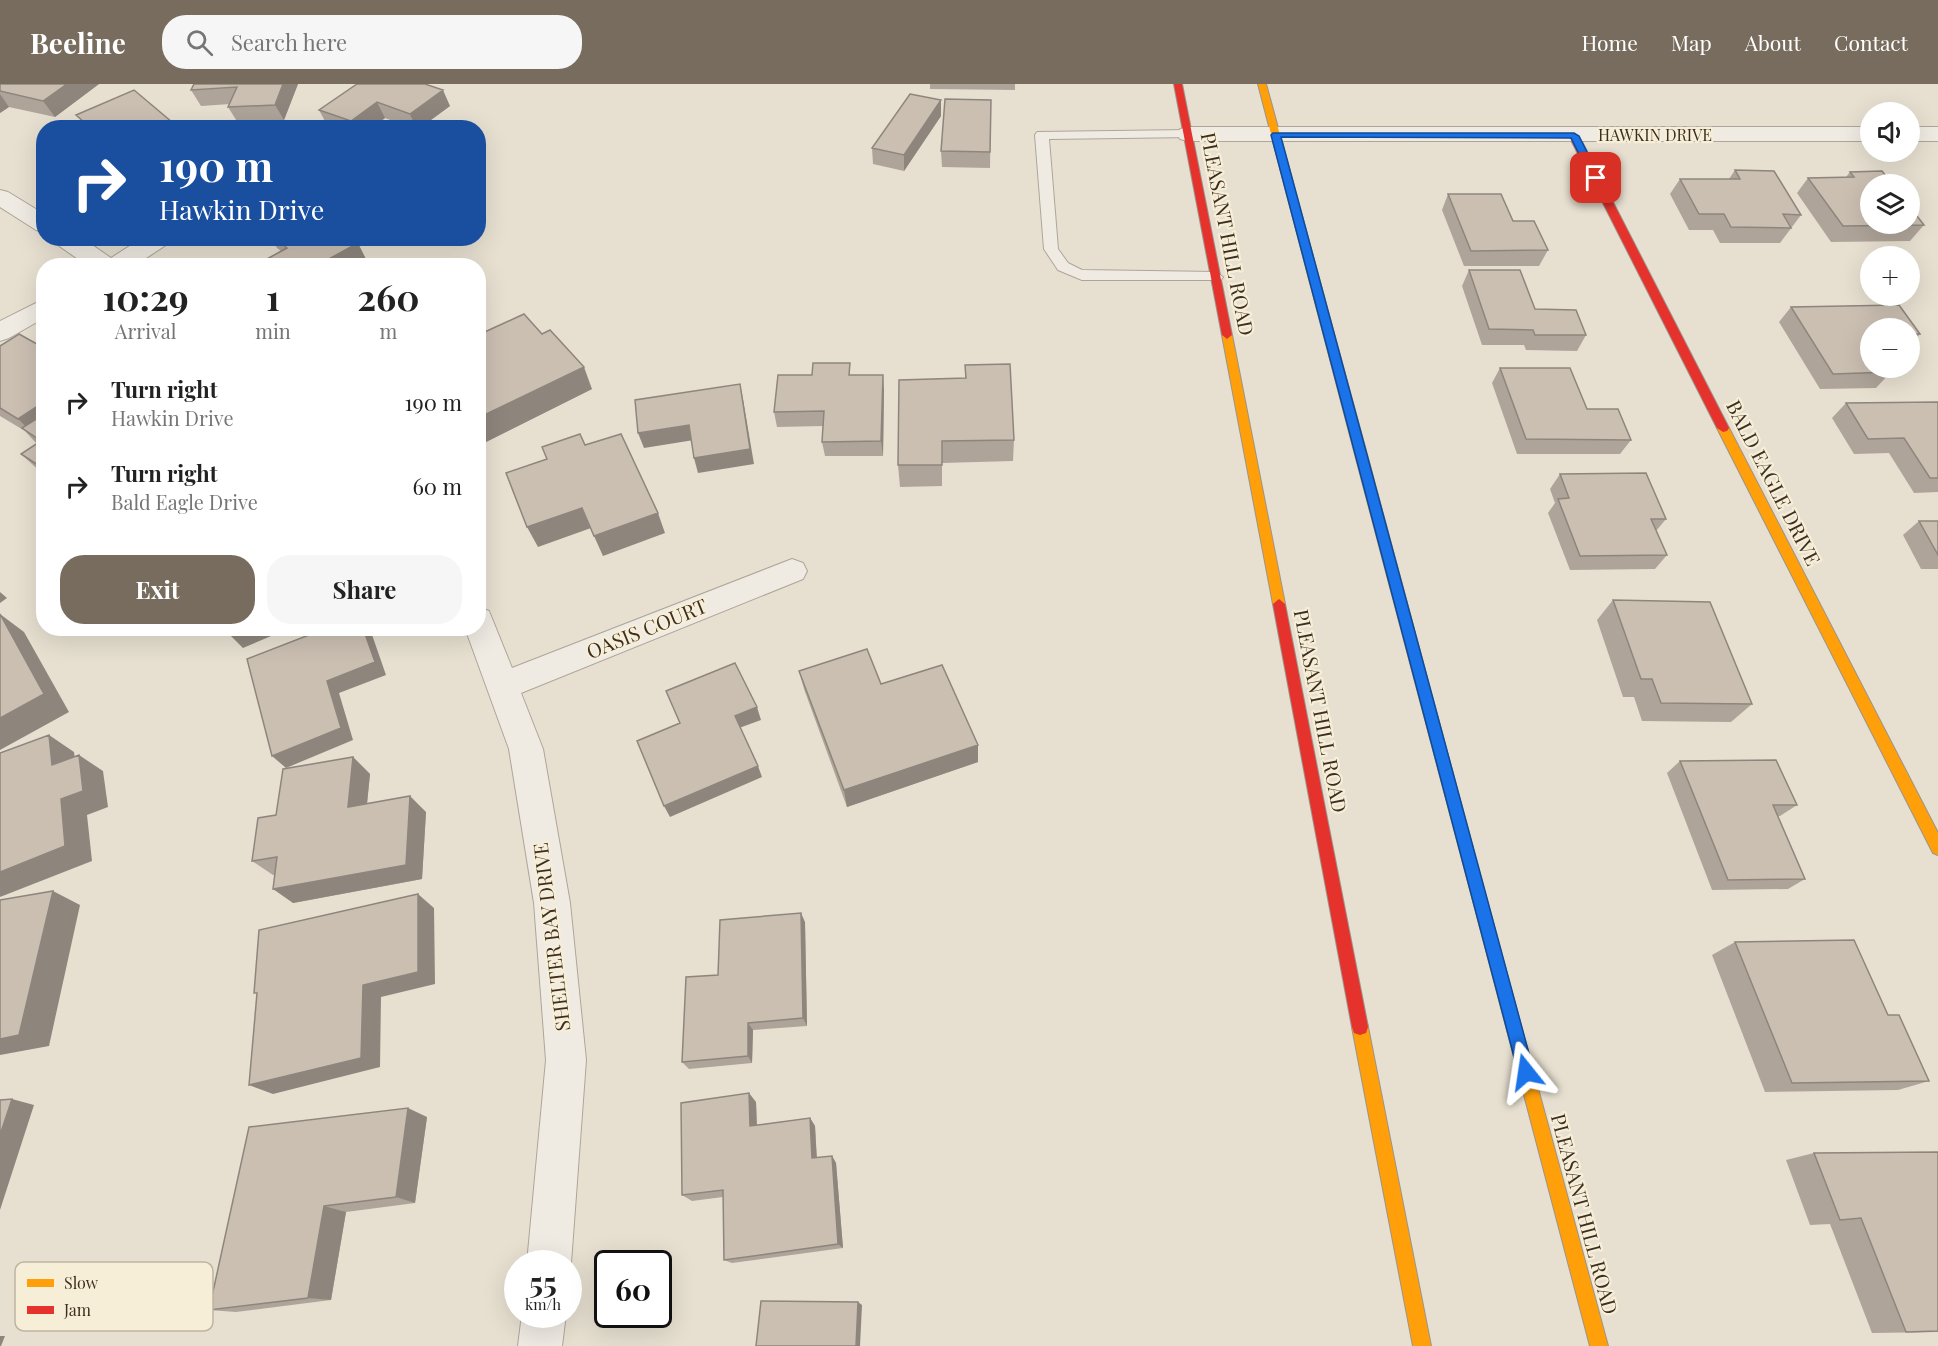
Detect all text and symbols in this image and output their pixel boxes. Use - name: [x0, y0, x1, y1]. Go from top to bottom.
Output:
- search box: [162, 15, 582, 69]
- text: Beeline: [30, 24, 126, 61]
- icon: search: [183, 26, 216, 59]
- text: Search here: [231, 27, 347, 57]
- text: Home: [1582, 28, 1638, 56]
- text: Map: [1671, 28, 1712, 56]
- text: About: [1745, 28, 1801, 56]
- text: Contact: [1834, 28, 1908, 56]
- map controls: [1860, 102, 1920, 378]
- button: sound: [1860, 102, 1920, 162]
- street label: HAWKIN DRIVE: [1598, 124, 1712, 145]
- street label: PLEASANT HILL ROAD: [1195, 130, 1261, 338]
- text: 190 m: [159, 137, 273, 193]
- icon: right: [60, 144, 138, 222]
- pin: [1570, 152, 1621, 203]
- icon: arrive: [1579, 161, 1612, 194]
- button: layers: [1860, 174, 1920, 234]
- text: Hawkin Drive: [159, 191, 324, 227]
- button: +: [1860, 246, 1920, 306]
- text: 10:29: [103, 272, 189, 320]
- text: 1: [266, 272, 280, 320]
- text: 260: [357, 272, 420, 320]
- text: Arrival: [115, 317, 176, 344]
- text: min: [255, 317, 291, 344]
- text: m: [379, 317, 397, 344]
- button: −: [1860, 318, 1920, 378]
- text: Turn right: [111, 374, 217, 404]
- icon: right: [60, 386, 93, 419]
- text: 190 m: [404, 387, 462, 417]
- street label: BALD EAGLE DRIVE: [1721, 395, 1828, 570]
- text: Hawkin Drive: [111, 404, 234, 431]
- text: Turn right: [111, 458, 217, 488]
- icon: right: [60, 470, 93, 503]
- text: 60 m: [412, 471, 462, 501]
- text: Bald Eagle Drive: [111, 488, 258, 515]
- button: Exit: [60, 555, 255, 624]
- button: Share: [267, 555, 462, 624]
- street label: OASIS COURT: [582, 591, 711, 664]
- street label: PLEASANT HILL ROAD: [1288, 607, 1354, 815]
- street label: SHELTER BAY DRIVE: [526, 841, 575, 1033]
- position arrow: [1494, 1040, 1558, 1104]
- street label: PLEASANT HILL ROAD: [1546, 1110, 1625, 1317]
- speed limit sign: 60: [594, 1250, 672, 1328]
- legend: [15, 1262, 213, 1331]
- text: 55: [529, 1262, 557, 1302]
- text: Slow: [64, 1272, 99, 1293]
- text: km/h: [525, 1294, 561, 1314]
- text: Jam: [63, 1299, 91, 1320]

